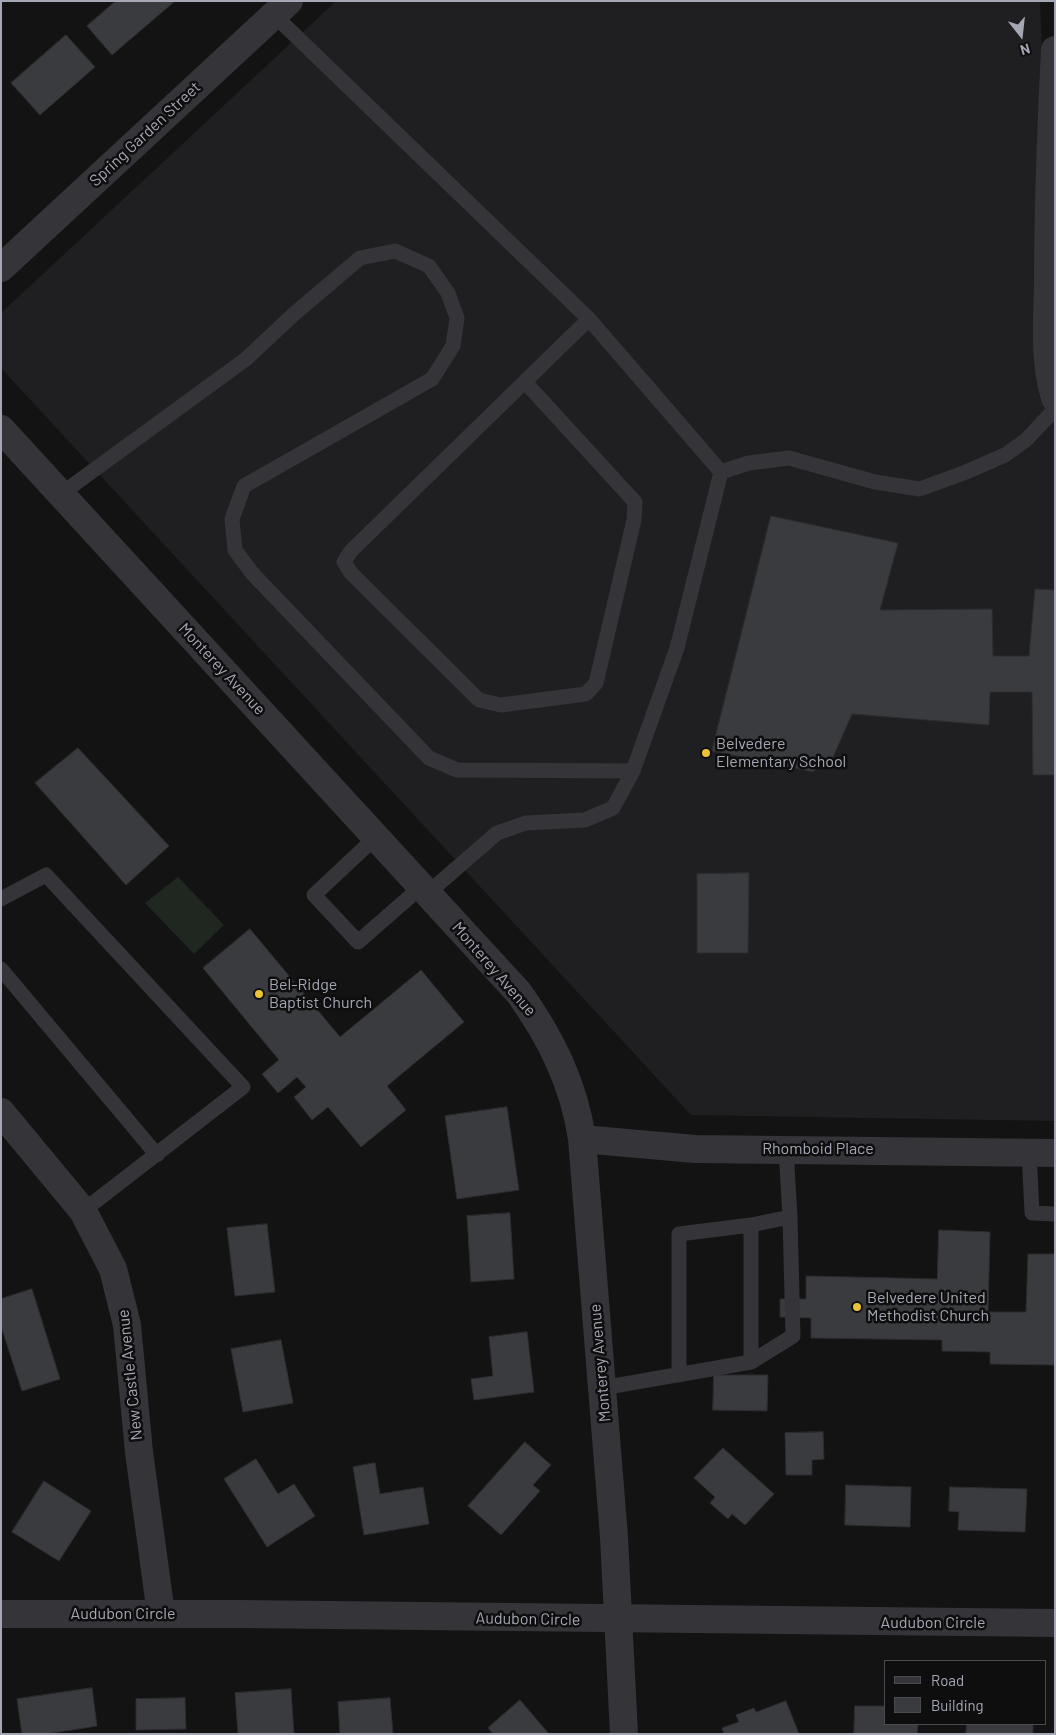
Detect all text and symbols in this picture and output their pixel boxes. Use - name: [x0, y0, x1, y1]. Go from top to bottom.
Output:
- north arrow: [996, 10, 1046, 60]
- text: N: [1018, 40, 1032, 59]
- street label: Spring Garden Street: [85, 78, 205, 190]
- street label: Monterey Avenue: [175, 619, 269, 719]
- place label: Belvedere Elementary School: [716, 734, 846, 772]
- marker: Belvedere Elementary School: [700, 747, 712, 759]
- street label: Monterey Avenue: [448, 918, 540, 1020]
- place label: Bel-Ridge Baptist Church: [269, 975, 372, 1013]
- marker: Bel-Ridge Baptist Church: [253, 988, 265, 1000]
- street label: Rhomboid Place: [762, 1139, 874, 1159]
- place label: Belvedere United Methodist Church: [867, 1288, 989, 1326]
- marker: Belvedere United Methodist Church: [851, 1301, 863, 1313]
- street label: Monterey Avenue: [585, 1303, 615, 1423]
- street label: New Castle Avenue: [114, 1309, 146, 1441]
- street label: Audubon Circle: [71, 1604, 175, 1624]
- street label: Audubon Circle: [475, 1608, 581, 1630]
- street label: Audubon Circle: [881, 1613, 985, 1633]
- legend: [884, 1660, 1046, 1725]
- text: Road: [931, 1671, 964, 1689]
- text: Building: [931, 1696, 984, 1714]

